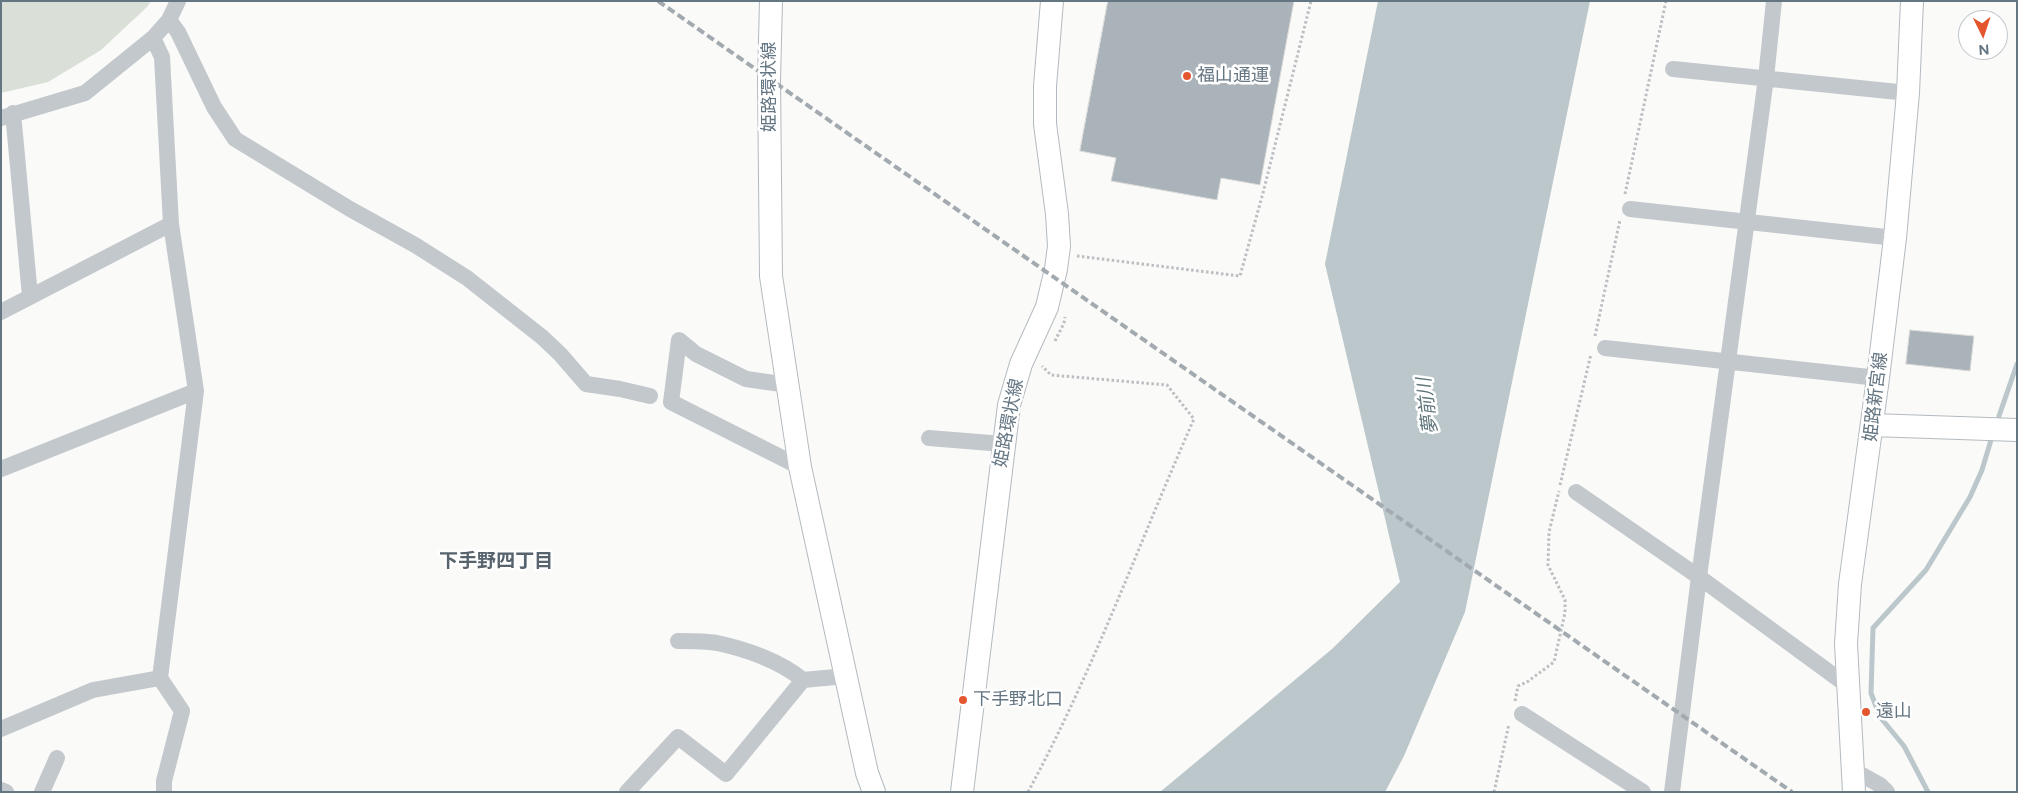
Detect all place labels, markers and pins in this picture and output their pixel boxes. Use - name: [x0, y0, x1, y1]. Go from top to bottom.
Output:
- place label: 福山通運: [1197, 65, 1269, 87]
- marker: 福山通運: [1181, 70, 1193, 82]
- place label: 下手野北口: [973, 689, 1063, 711]
- marker: 下手野北口: [957, 694, 969, 706]
- place label: 遠山: [1876, 701, 1912, 723]
- marker: 遠山: [1860, 706, 1872, 718]

